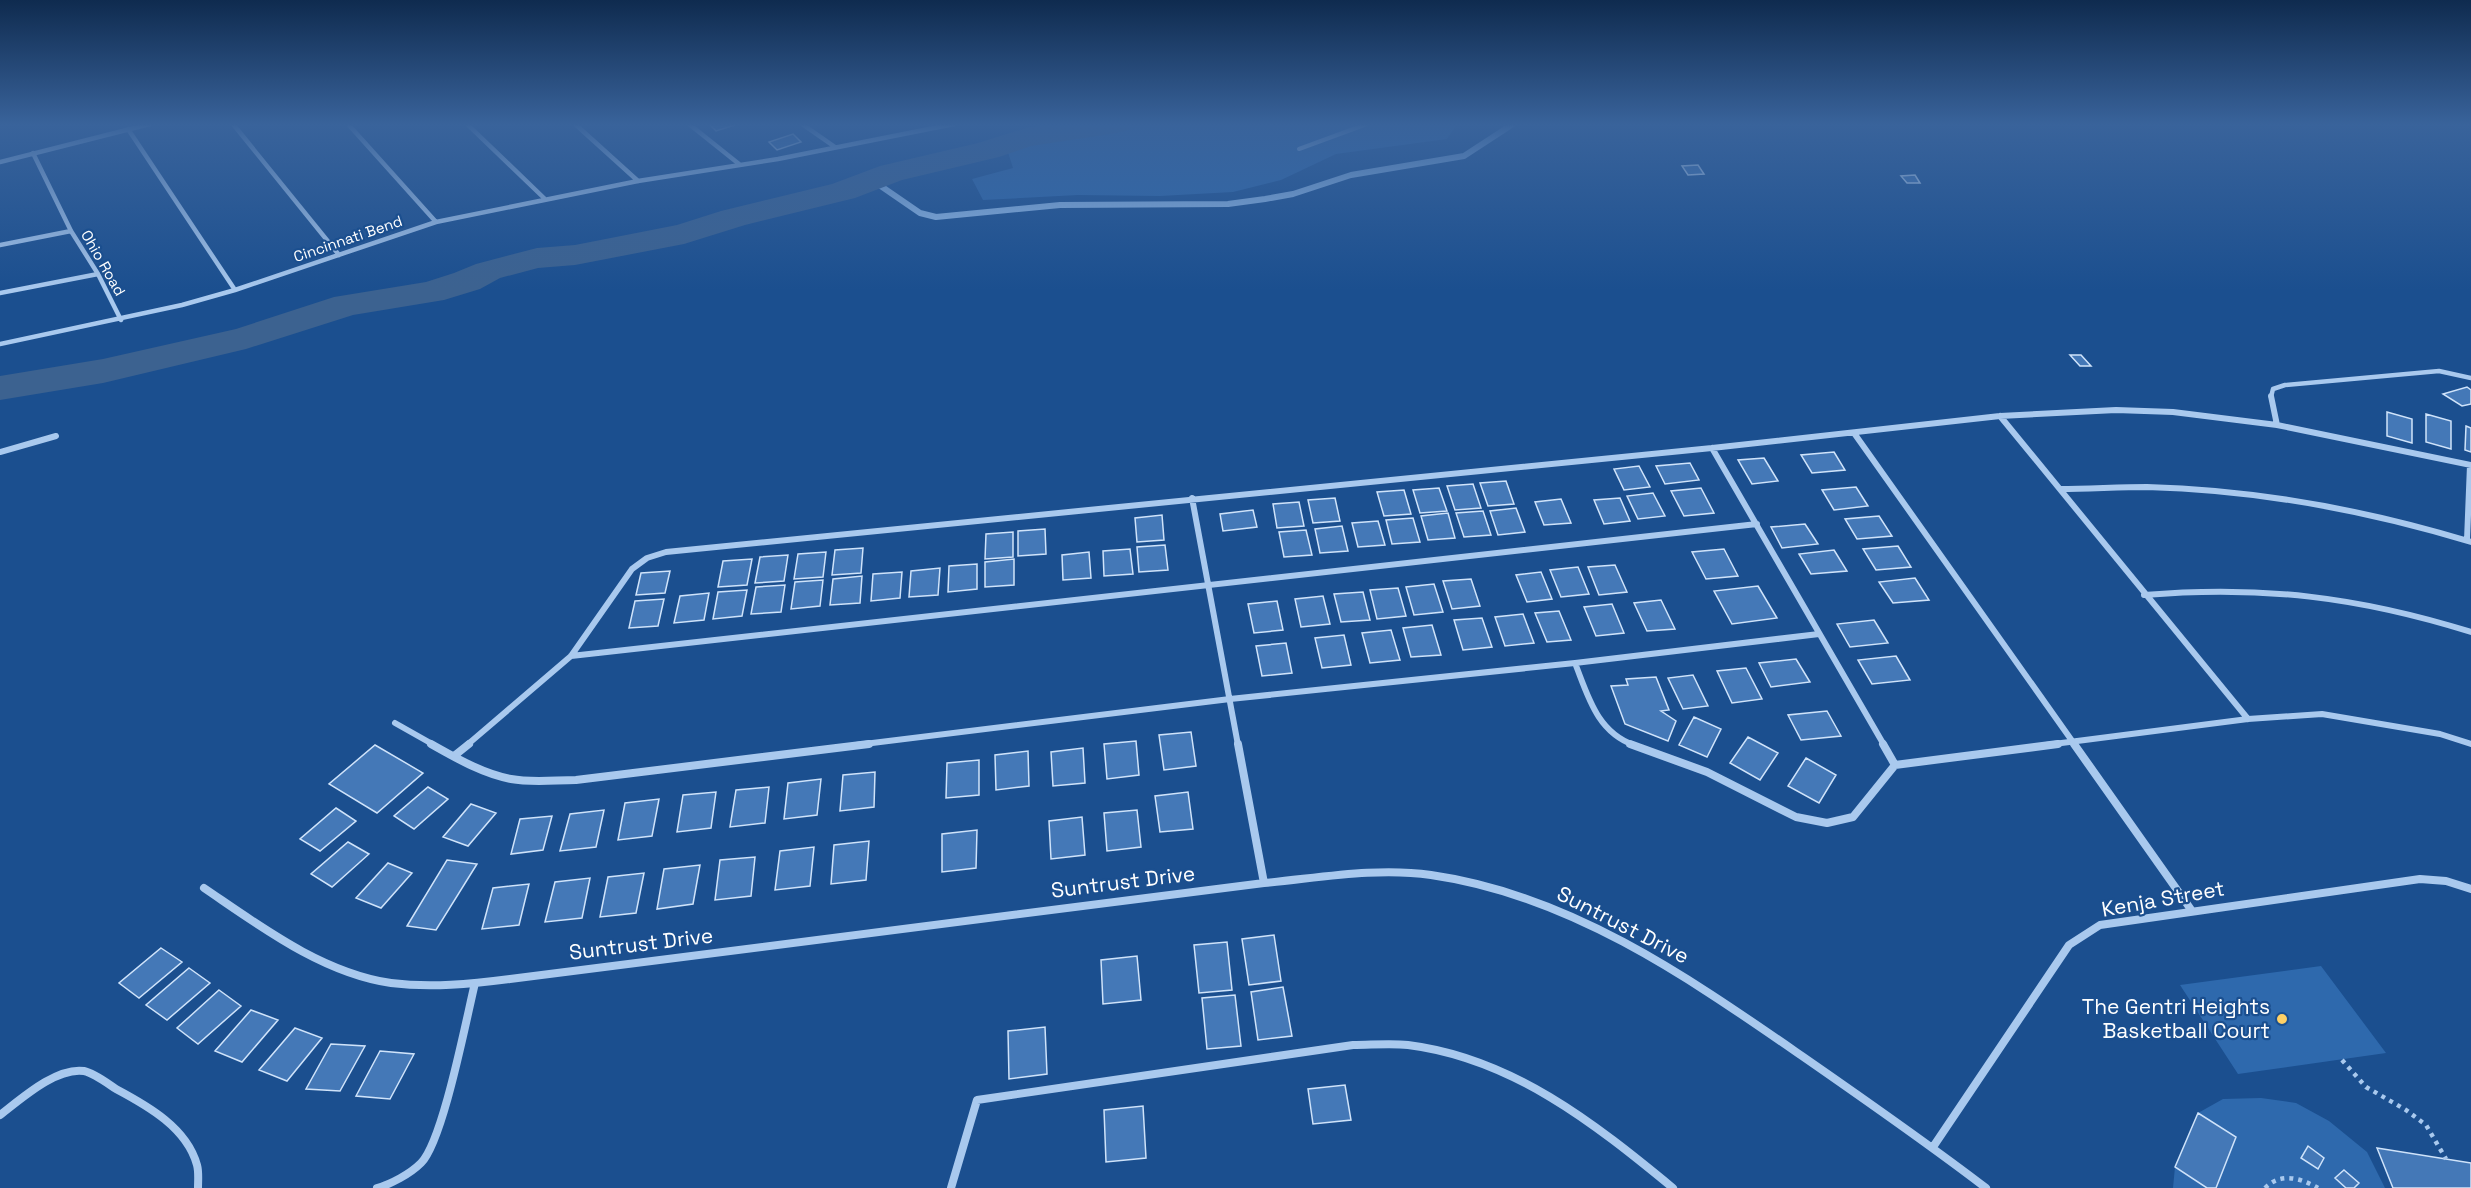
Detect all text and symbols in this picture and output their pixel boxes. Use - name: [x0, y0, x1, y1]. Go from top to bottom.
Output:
- street label: Cincinnati Bend: [291, 211, 405, 266]
- street label: Ohio Road: [77, 226, 130, 299]
- street label: Suntrust Drive: [1049, 859, 1197, 904]
- street label: Kenja Street: [2099, 874, 2227, 923]
- street label: Suntrust Drive: [1553, 880, 1694, 969]
- street label: Suntrust Drive: [567, 921, 715, 966]
- place label: The Gentri Heights Basketball Court: [2082, 993, 2270, 1044]
- marker: The Gentri Heights Basketball Court: [2275, 1012, 2289, 1026]

